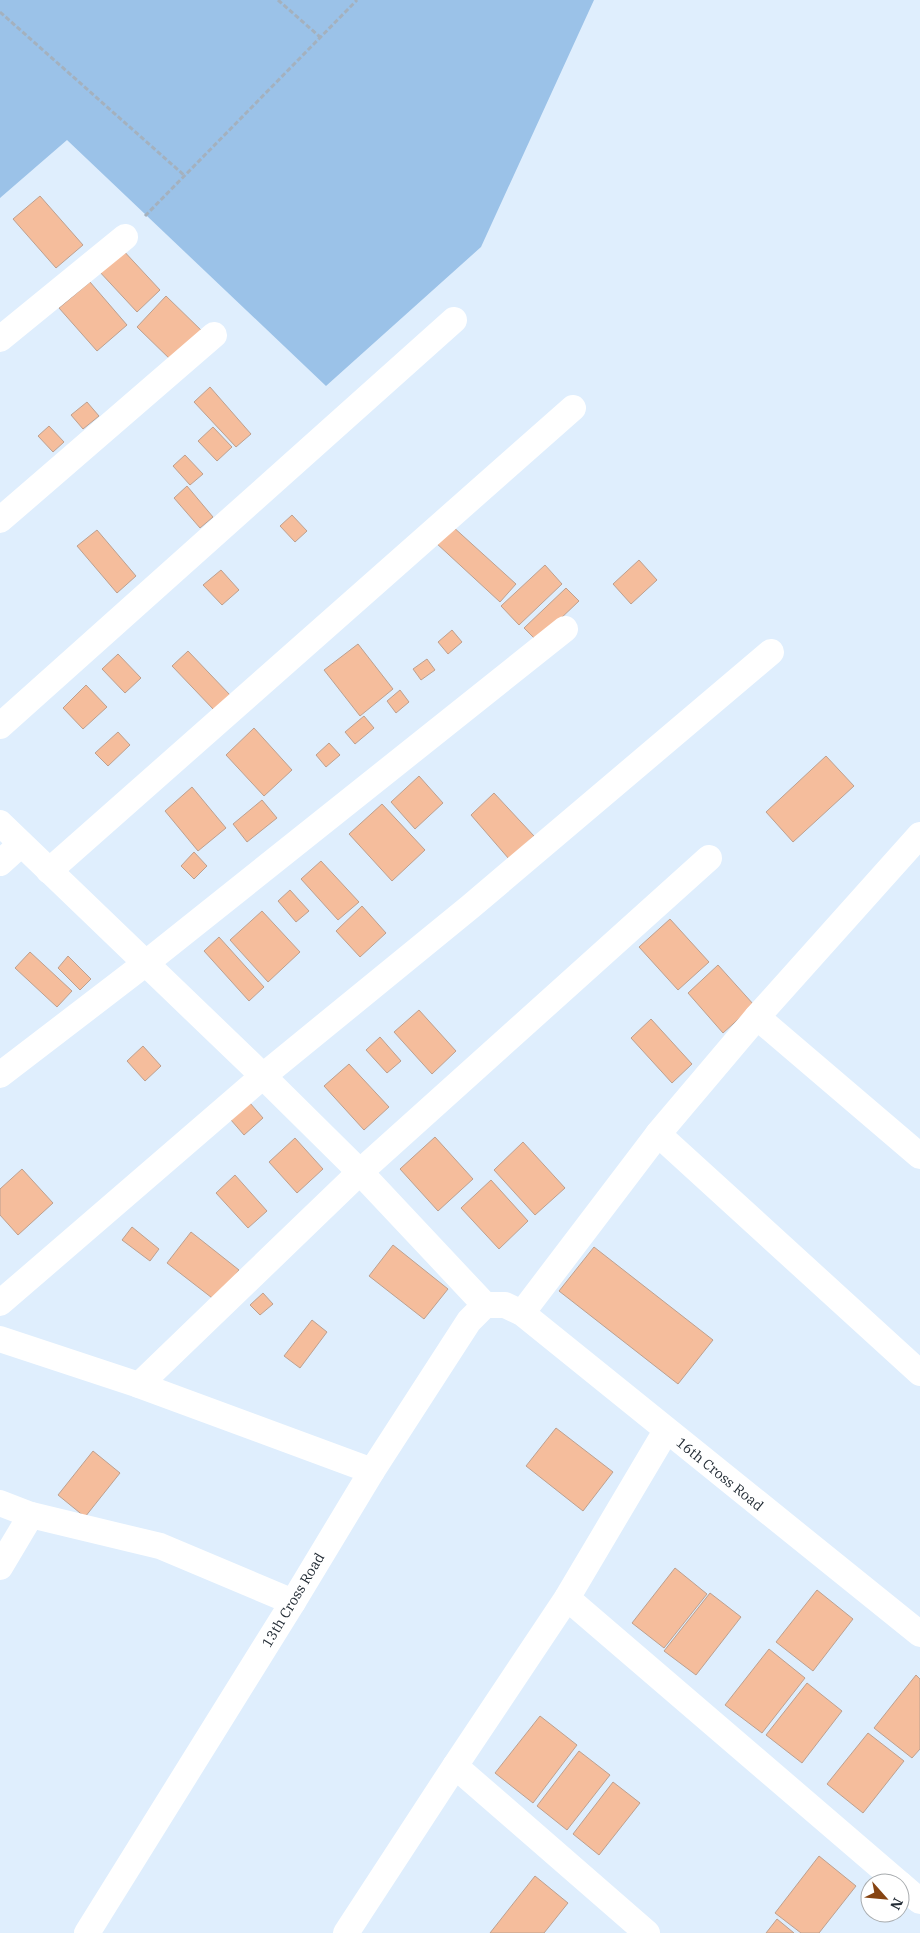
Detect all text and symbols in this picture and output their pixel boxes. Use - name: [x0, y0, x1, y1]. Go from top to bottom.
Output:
- street label: 16th Cross Road: [673, 1433, 768, 1515]
- street label: 13th Cross Road: [258, 1549, 328, 1650]
- north arrow: [860, 1873, 910, 1923]
- text: N: [886, 1895, 907, 1913]

